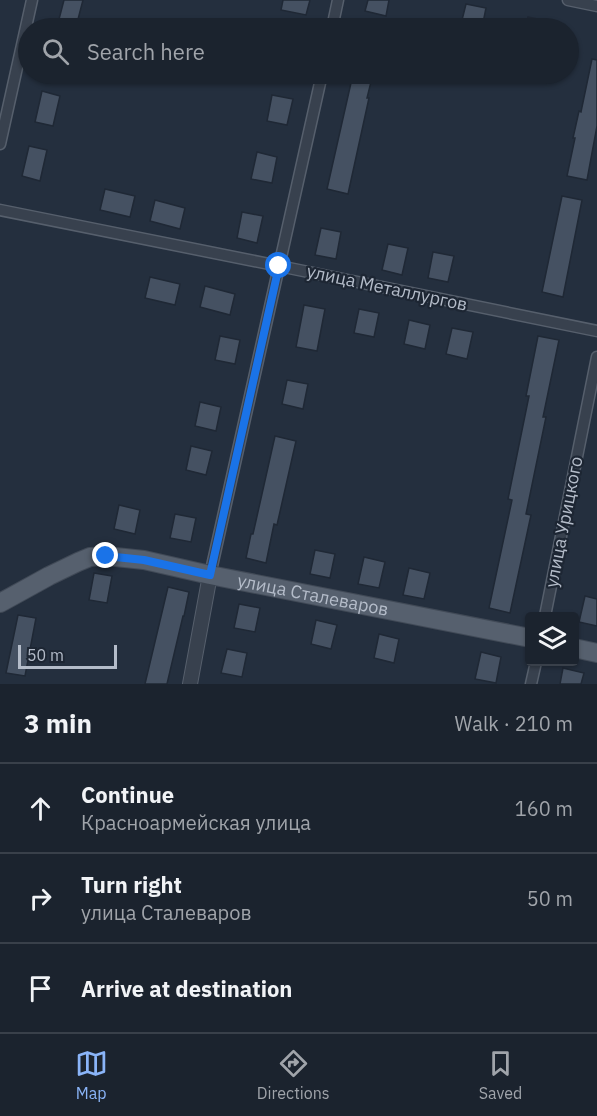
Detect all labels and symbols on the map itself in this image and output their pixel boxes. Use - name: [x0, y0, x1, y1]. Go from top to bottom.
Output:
- route start: [265, 252, 291, 278]
- street label: улица Металлургов: [305, 259, 470, 316]
- street label: улица Урицкого: [540, 454, 588, 589]
- route end: [92, 542, 118, 568]
- street label: улица Сталеваров: [235, 569, 391, 621]
- scale bar: [18, 642, 117, 670]

